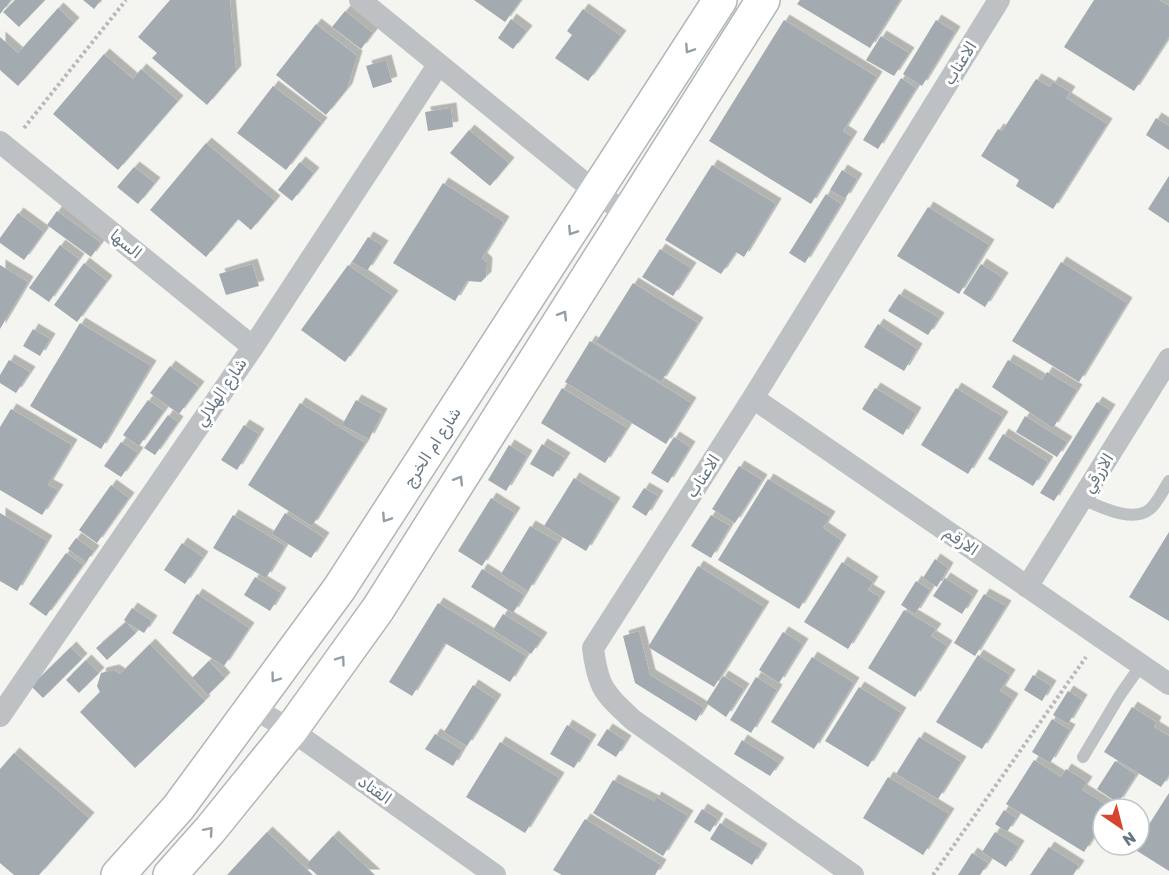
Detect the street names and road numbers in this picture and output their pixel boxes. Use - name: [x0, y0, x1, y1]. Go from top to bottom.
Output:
- street label: الاعناب: [939, 38, 981, 88]
- street label: السها: [106, 225, 146, 263]
- street label: شارع الهلالي: [191, 354, 253, 432]
- street label: شارع ام الخرج: [399, 403, 467, 492]
- street label: الازرقي: [1078, 450, 1120, 498]
- street label: الاعناب: [682, 451, 724, 501]
- street label: الارقم: [939, 523, 982, 560]
- street label: القتاد: [355, 772, 395, 808]

